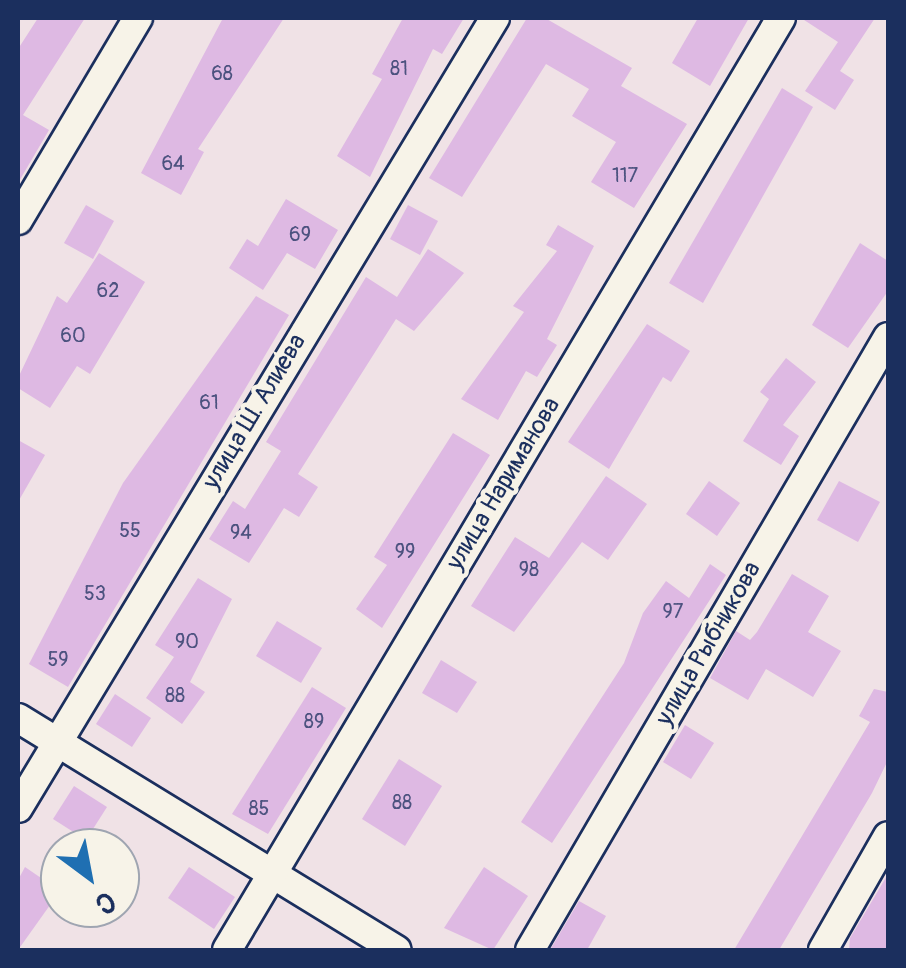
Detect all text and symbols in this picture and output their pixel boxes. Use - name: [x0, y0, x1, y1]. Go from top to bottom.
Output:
- house number: 81: [390, 56, 408, 80]
- house number: 68: [211, 61, 233, 85]
- house number: 64: [161, 151, 185, 175]
- house number: 117: [612, 163, 638, 187]
- house number: 69: [289, 222, 311, 246]
- house number: 62: [97, 278, 119, 302]
- house number: 60: [60, 323, 86, 347]
- street label: улица Ш. Алиева: [197, 329, 313, 495]
- house number: 61: [199, 390, 219, 414]
- street label: улица Нариманова: [441, 392, 567, 576]
- house number: 55: [119, 518, 141, 542]
- house number: 94: [230, 520, 252, 544]
- house number: 99: [395, 539, 415, 563]
- house number: 98: [519, 557, 539, 581]
- street label: улица Рыбникова: [650, 557, 768, 731]
- house number: 53: [84, 581, 106, 605]
- house number: 97: [663, 599, 683, 623]
- house number: 90: [175, 629, 199, 653]
- house number: 59: [47, 647, 69, 671]
- house number: 88: [165, 683, 185, 707]
- house number: 89: [304, 709, 324, 733]
- house number: 88: [392, 790, 412, 814]
- house number: 85: [249, 796, 269, 820]
- north arrow: [40, 828, 140, 928]
- text: С: [89, 883, 122, 922]

